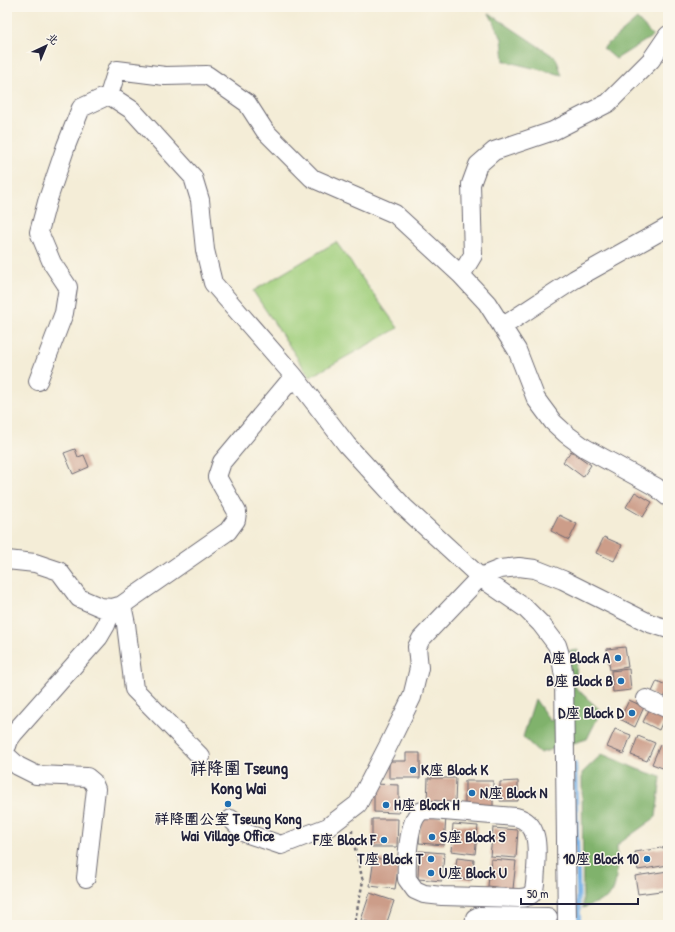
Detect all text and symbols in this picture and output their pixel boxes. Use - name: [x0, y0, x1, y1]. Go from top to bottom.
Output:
- north arrow: [26, 26, 66, 66]
- text: 北: [44, 30, 62, 48]
- place label: A座 Block A: [544, 647, 611, 668]
- marker: A座 Block A: [613, 653, 623, 663]
- place label: B座 Block B: [546, 670, 613, 691]
- marker: B座 Block B: [616, 676, 626, 686]
- place label: D座 Block D: [558, 702, 625, 723]
- marker: D座 Block D: [627, 708, 637, 718]
- district label: 祥降圍 Tseung Kong Wai: [190, 756, 289, 800]
- place label: K座 Block K: [421, 759, 488, 780]
- marker: K座 Block K: [408, 765, 418, 775]
- place label: N座 Block N: [480, 782, 548, 803]
- marker: N座 Block N: [467, 788, 477, 798]
- place label: H座 Block H: [394, 794, 460, 815]
- marker: 祥降圍公室 Tseung Kong Wai Village Office: [223, 799, 233, 809]
- marker: H座 Block H: [381, 800, 391, 810]
- place label: 祥降圍公室 Tseung Kong Wai Village Office: [154, 808, 302, 847]
- place label: S座 Block S: [440, 826, 505, 847]
- place label: F座 Block F: [312, 829, 377, 850]
- marker: S座 Block S: [427, 832, 437, 842]
- marker: F座 Block F: [379, 835, 389, 845]
- place label: T座 Block T: [356, 848, 424, 869]
- place label: 10座 Block 10: [563, 848, 639, 869]
- marker: T座 Block T: [426, 854, 436, 864]
- marker: 10座 Block 10: [642, 854, 652, 864]
- place label: U座 Block U: [439, 862, 507, 883]
- marker: U座 Block U: [426, 868, 436, 878]
- scale bar: [521, 880, 638, 906]
- text: 50 m: [527, 885, 548, 902]

